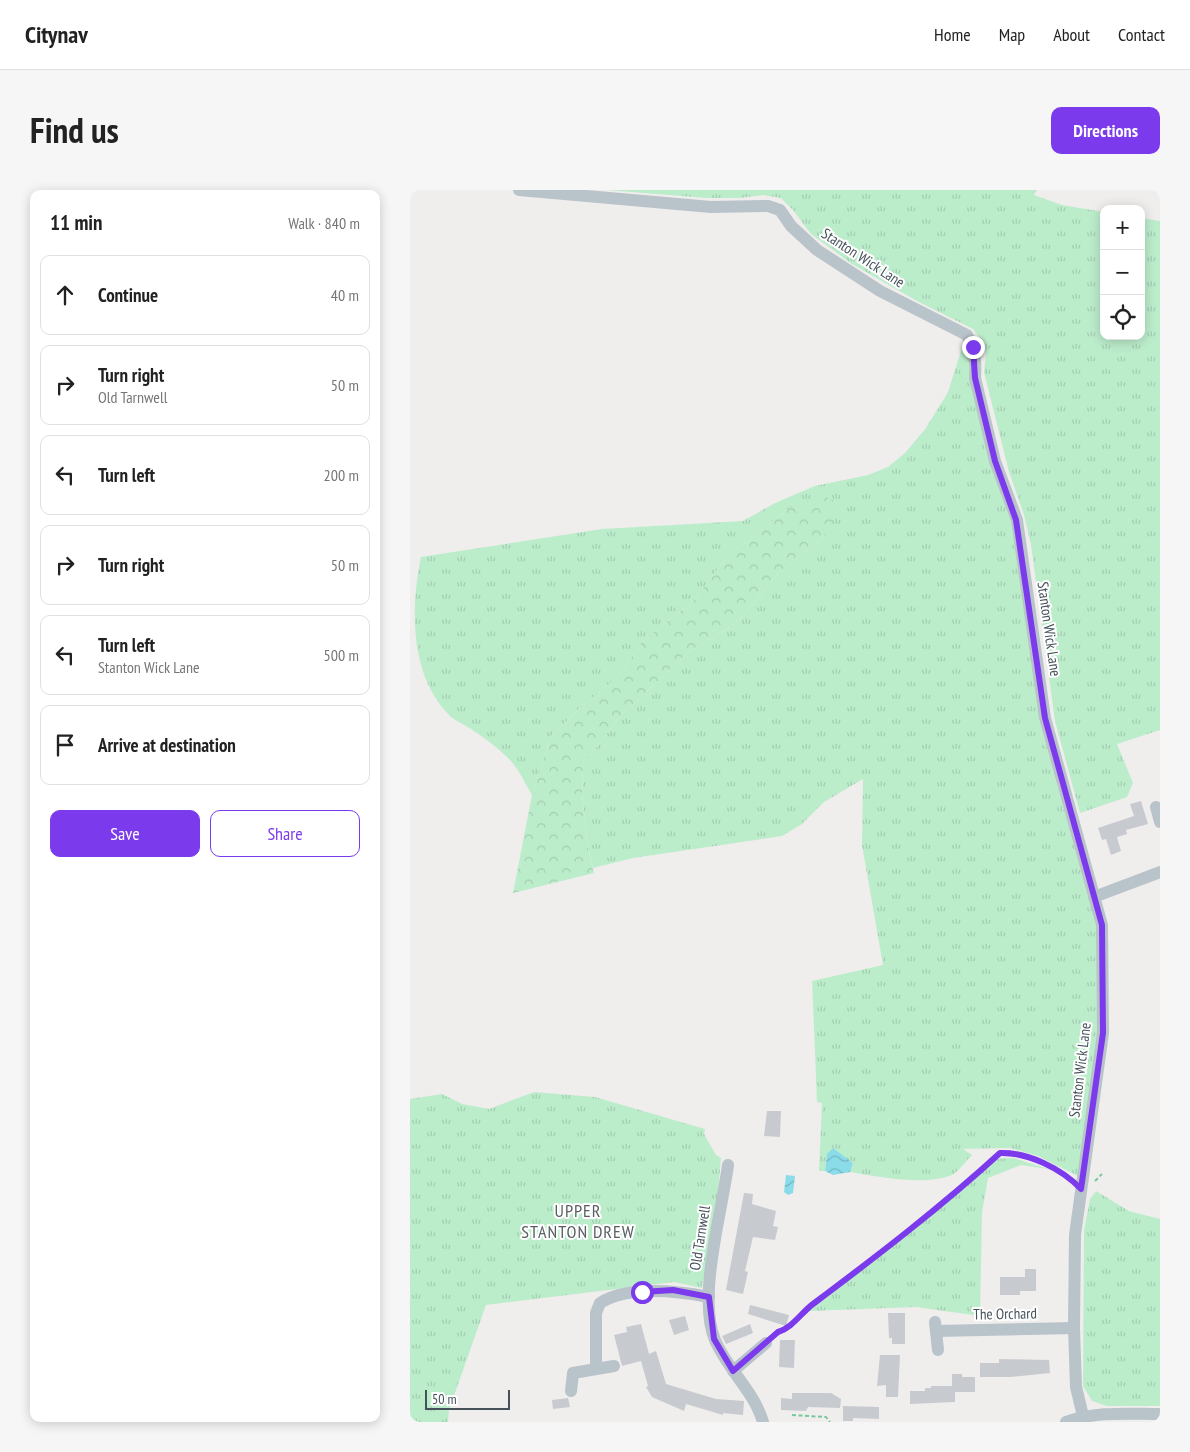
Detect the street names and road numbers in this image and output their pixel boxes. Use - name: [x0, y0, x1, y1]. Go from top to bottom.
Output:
- street label: Stanton Wick Lane: [818, 224, 908, 291]
- street label: Stanton Wick Lane: [1033, 580, 1066, 677]
- street label: Stanton Wick Lane: [1064, 1022, 1095, 1118]
- street label: Old Tarnwell: [685, 1204, 714, 1272]
- street label: The Orchard: [973, 1303, 1037, 1324]

